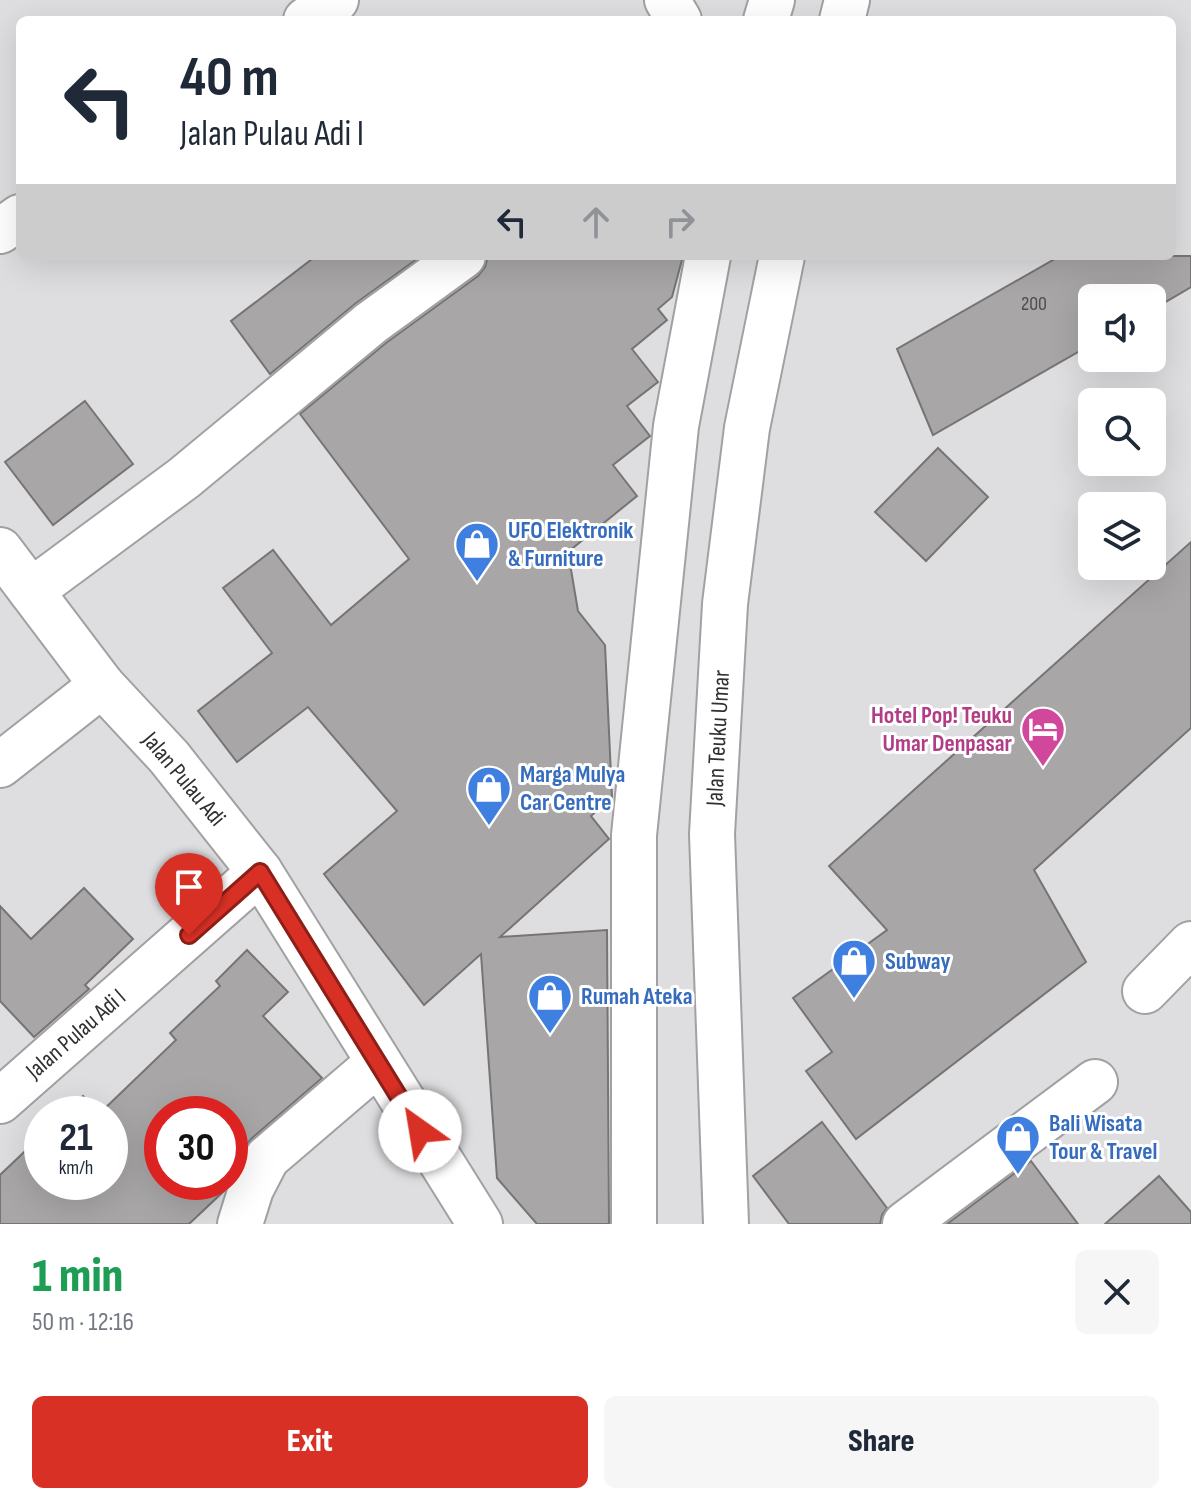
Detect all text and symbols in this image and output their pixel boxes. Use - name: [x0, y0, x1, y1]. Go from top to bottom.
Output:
- text: 40 m: [180, 45, 279, 112]
- icon: left: [48, 48, 152, 152]
- text: Jalan Pulau Adi I: [180, 113, 364, 156]
- icon: left: [490, 200, 534, 244]
- icon: ahead: [574, 200, 618, 244]
- icon: right: [658, 200, 702, 244]
- map controls: [1078, 284, 1166, 580]
- button: sound: [1078, 284, 1166, 372]
- house number: 200: [1021, 292, 1047, 316]
- button: search: [1078, 388, 1166, 476]
- button: layers: [1078, 492, 1166, 580]
- place label: UFO Elektronik & Furniture: [508, 516, 633, 573]
- shop icon: UFO Elektronik & Furniture: [453, 520, 501, 583]
- street label: Jalan Teuku Umar: [700, 669, 736, 808]
- place label: Hotel Pop! Teuku Umar Denpasar: [871, 701, 1013, 758]
- hotel icon: Hotel Pop! Teuku Umar Denpasar: [1019, 705, 1067, 768]
- street label: Jalan Pulau Adi: [136, 725, 232, 832]
- place label: Marga Mulya Car Centre: [520, 760, 625, 817]
- shop icon: Marga Mulya Car Centre: [465, 764, 513, 827]
- pin: [155, 853, 223, 935]
- icon: arrive: [167, 865, 211, 909]
- shop icon: Subway: [830, 937, 878, 1000]
- place label: Subway: [885, 947, 950, 976]
- shop icon: Rumah Ateka: [526, 972, 574, 1035]
- place label: Rumah Ateka: [581, 982, 692, 1011]
- street label: Jalan Pulau Adi I: [19, 983, 132, 1086]
- position arrow: [378, 1089, 462, 1173]
- speed limit sign: 30: [144, 1096, 248, 1200]
- place label: Bali Wisata Tour & Travel: [1049, 1109, 1157, 1166]
- shop icon: Bali Wisata Tour & Travel: [994, 1113, 1042, 1176]
- text: 21: [59, 1114, 93, 1162]
- text: km/h: [59, 1156, 93, 1180]
- text: 1 min: [32, 1248, 123, 1305]
- button: close: [1075, 1250, 1159, 1334]
- text: 50 m · 12:16: [32, 1307, 134, 1338]
- button: Exit: [32, 1396, 588, 1488]
- button: Share: [604, 1396, 1159, 1488]

